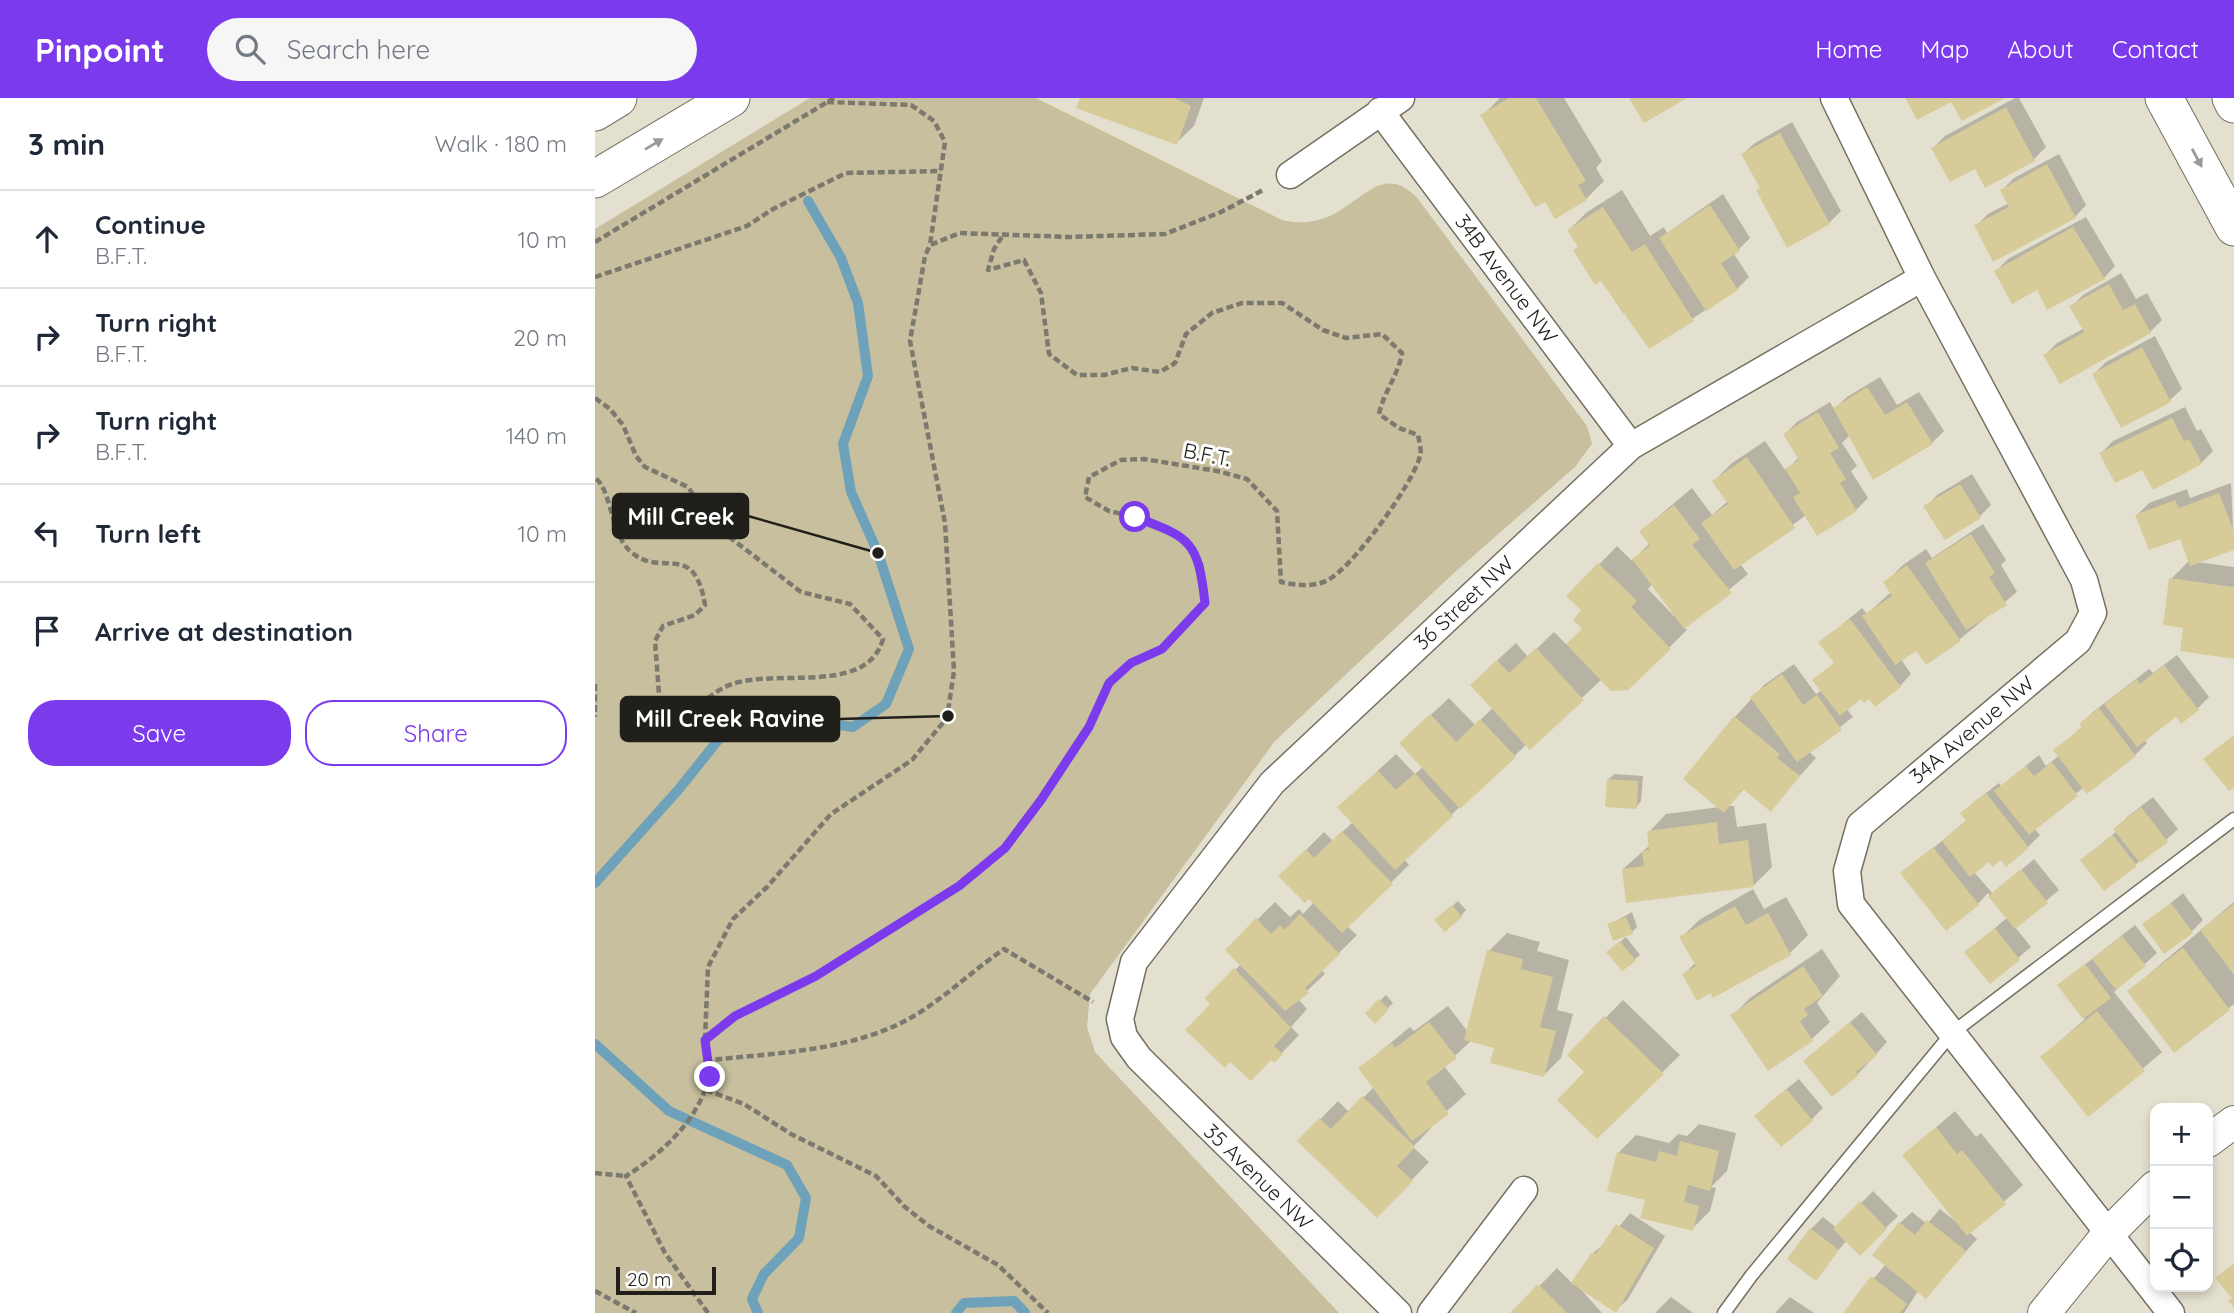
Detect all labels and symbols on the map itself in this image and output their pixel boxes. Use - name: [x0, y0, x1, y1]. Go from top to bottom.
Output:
- one-way arrow: [644, 138, 663, 150]
- one-way arrow: [2191, 148, 2203, 168]
- street label: 34B Avenue NW: [1450, 209, 1564, 348]
- street label: B.F.T.: [1181, 437, 1233, 471]
- callout: Mill Creek: [613, 494, 748, 538]
- route start: [1119, 501, 1150, 532]
- text: Mill Creek: [627, 502, 735, 531]
- street label: 36 Street NW: [1408, 550, 1519, 655]
- street label: 34A Avenue NW: [1904, 670, 2039, 789]
- callout: Mill Creek Ravine: [621, 697, 839, 741]
- text: Mill Creek Ravine: [635, 704, 825, 733]
- route end: [694, 1061, 725, 1092]
- street label: 35 Avenue NW: [1199, 1118, 1319, 1235]
- scale bar: [616, 1264, 716, 1296]

